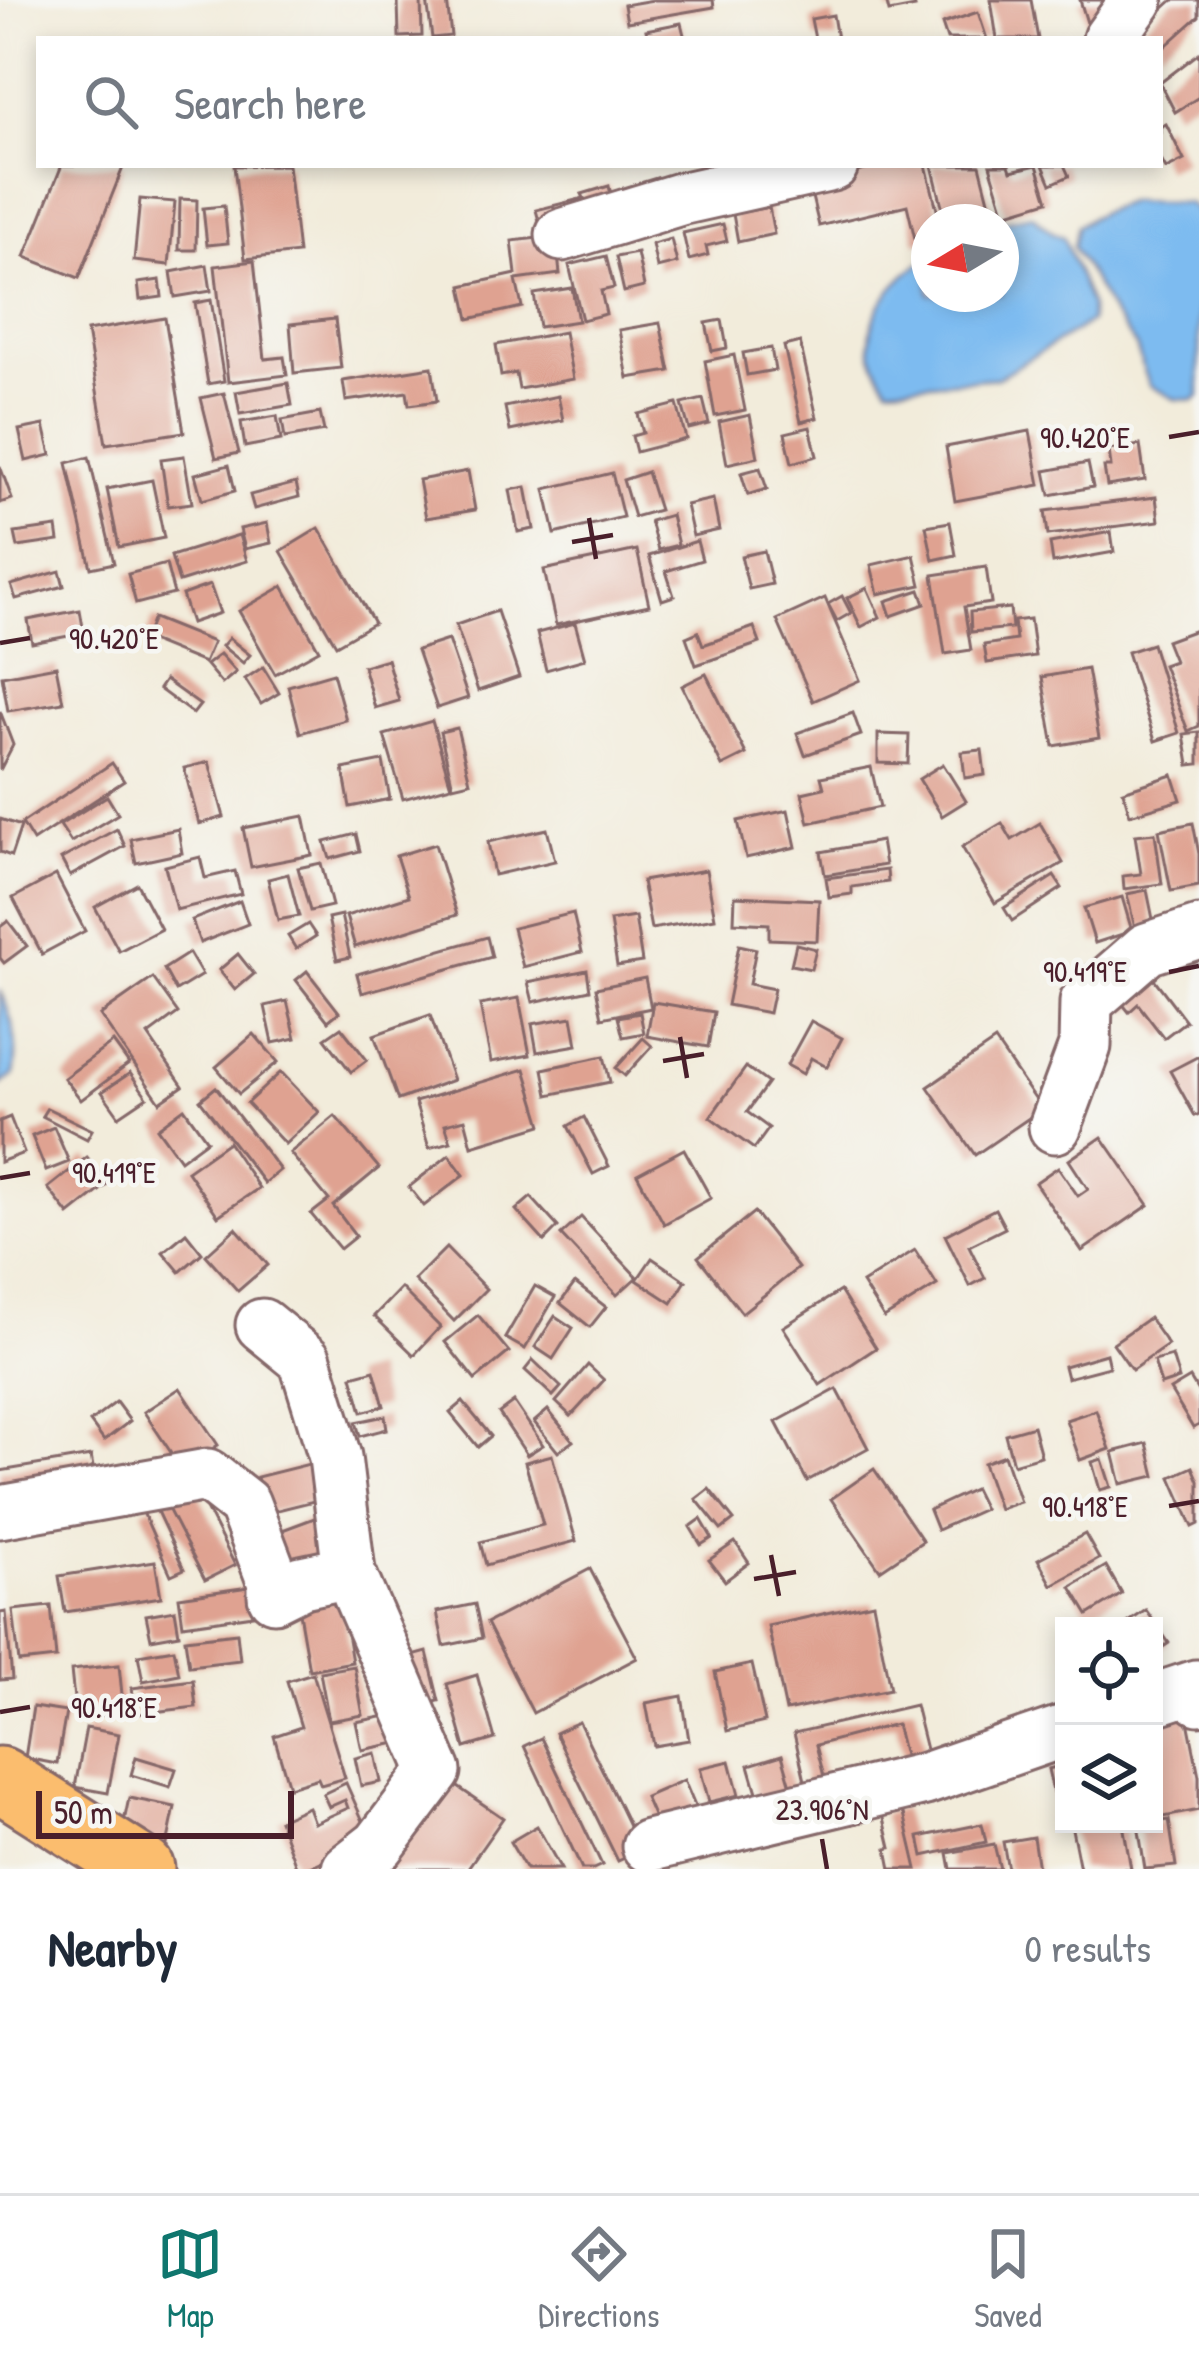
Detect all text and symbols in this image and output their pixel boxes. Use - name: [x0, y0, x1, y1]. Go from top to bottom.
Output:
- search box: [36, 36, 1163, 168]
- icon: search: [78, 69, 144, 135]
- text: Search here: [174, 72, 366, 133]
- north arrow: [911, 204, 1019, 312]
- text: 90.420°E: [1040, 417, 1130, 457]
- text: 90.420°E: [69, 618, 159, 658]
- text: 90.419°E: [1043, 951, 1127, 991]
- text: 90.419°E: [72, 1152, 156, 1192]
- text: 90.418°E: [1042, 1486, 1128, 1526]
- map controls: [1055, 1617, 1163, 1833]
- button: locate: [1055, 1617, 1163, 1725]
- text: 90.418°E: [71, 1687, 157, 1727]
- button: layers: [1055, 1725, 1163, 1833]
- scale bar: [36, 1785, 294, 1838]
- text: 23.906°N: [775, 1789, 869, 1829]
- text: 50 m: [54, 1790, 113, 1834]
- text: Nearby: [48, 1913, 178, 1982]
- text: 0 results: [1025, 1921, 1151, 1974]
- tab: Map: [157, 2221, 223, 2337]
- tab: Directions: [538, 2221, 660, 2337]
- tab: Saved: [974, 2221, 1042, 2337]

